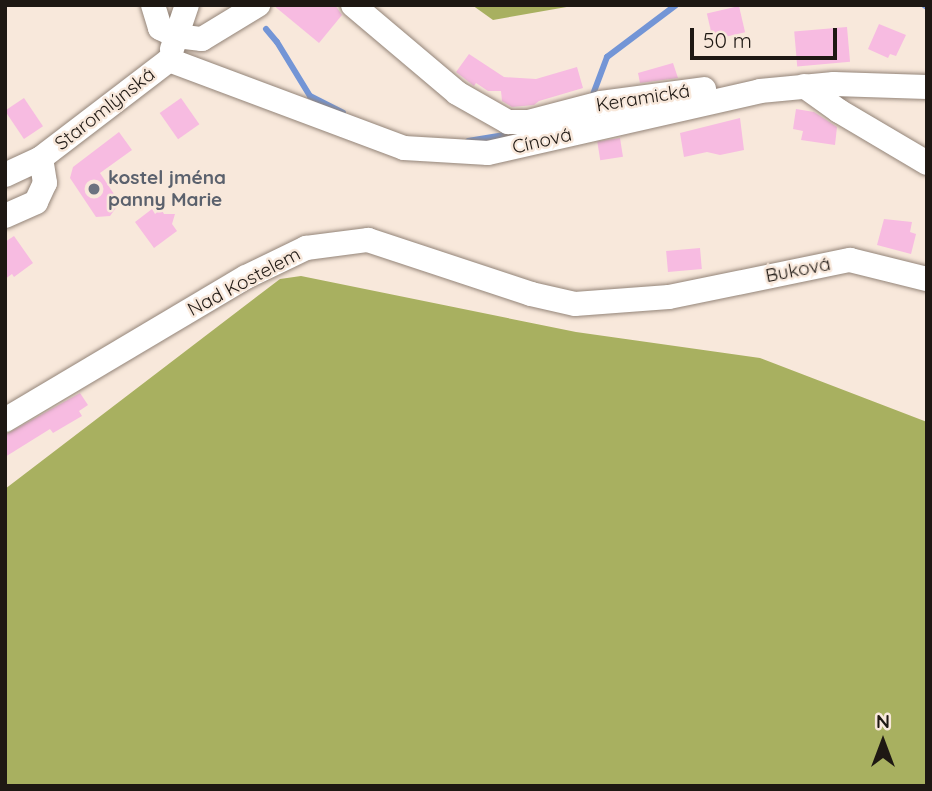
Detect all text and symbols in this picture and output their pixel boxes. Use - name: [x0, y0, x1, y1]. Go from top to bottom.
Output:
- scale bar: [694, 14, 841, 58]
- text: 50 m: [703, 27, 752, 53]
- street label: Staromlýnská: [50, 63, 160, 155]
- street label: Keramická: [594, 79, 692, 117]
- street label: Cínová: [510, 123, 574, 159]
- place label: kostel jména panny Marie: [108, 167, 226, 211]
- marker: kostel jména panny Marie: [86, 181, 102, 197]
- street label: Nad Kostelem: [184, 243, 304, 321]
- street label: Buková: [764, 253, 832, 287]
- north arrow: [848, 707, 918, 777]
- text: N: [876, 709, 890, 733]

